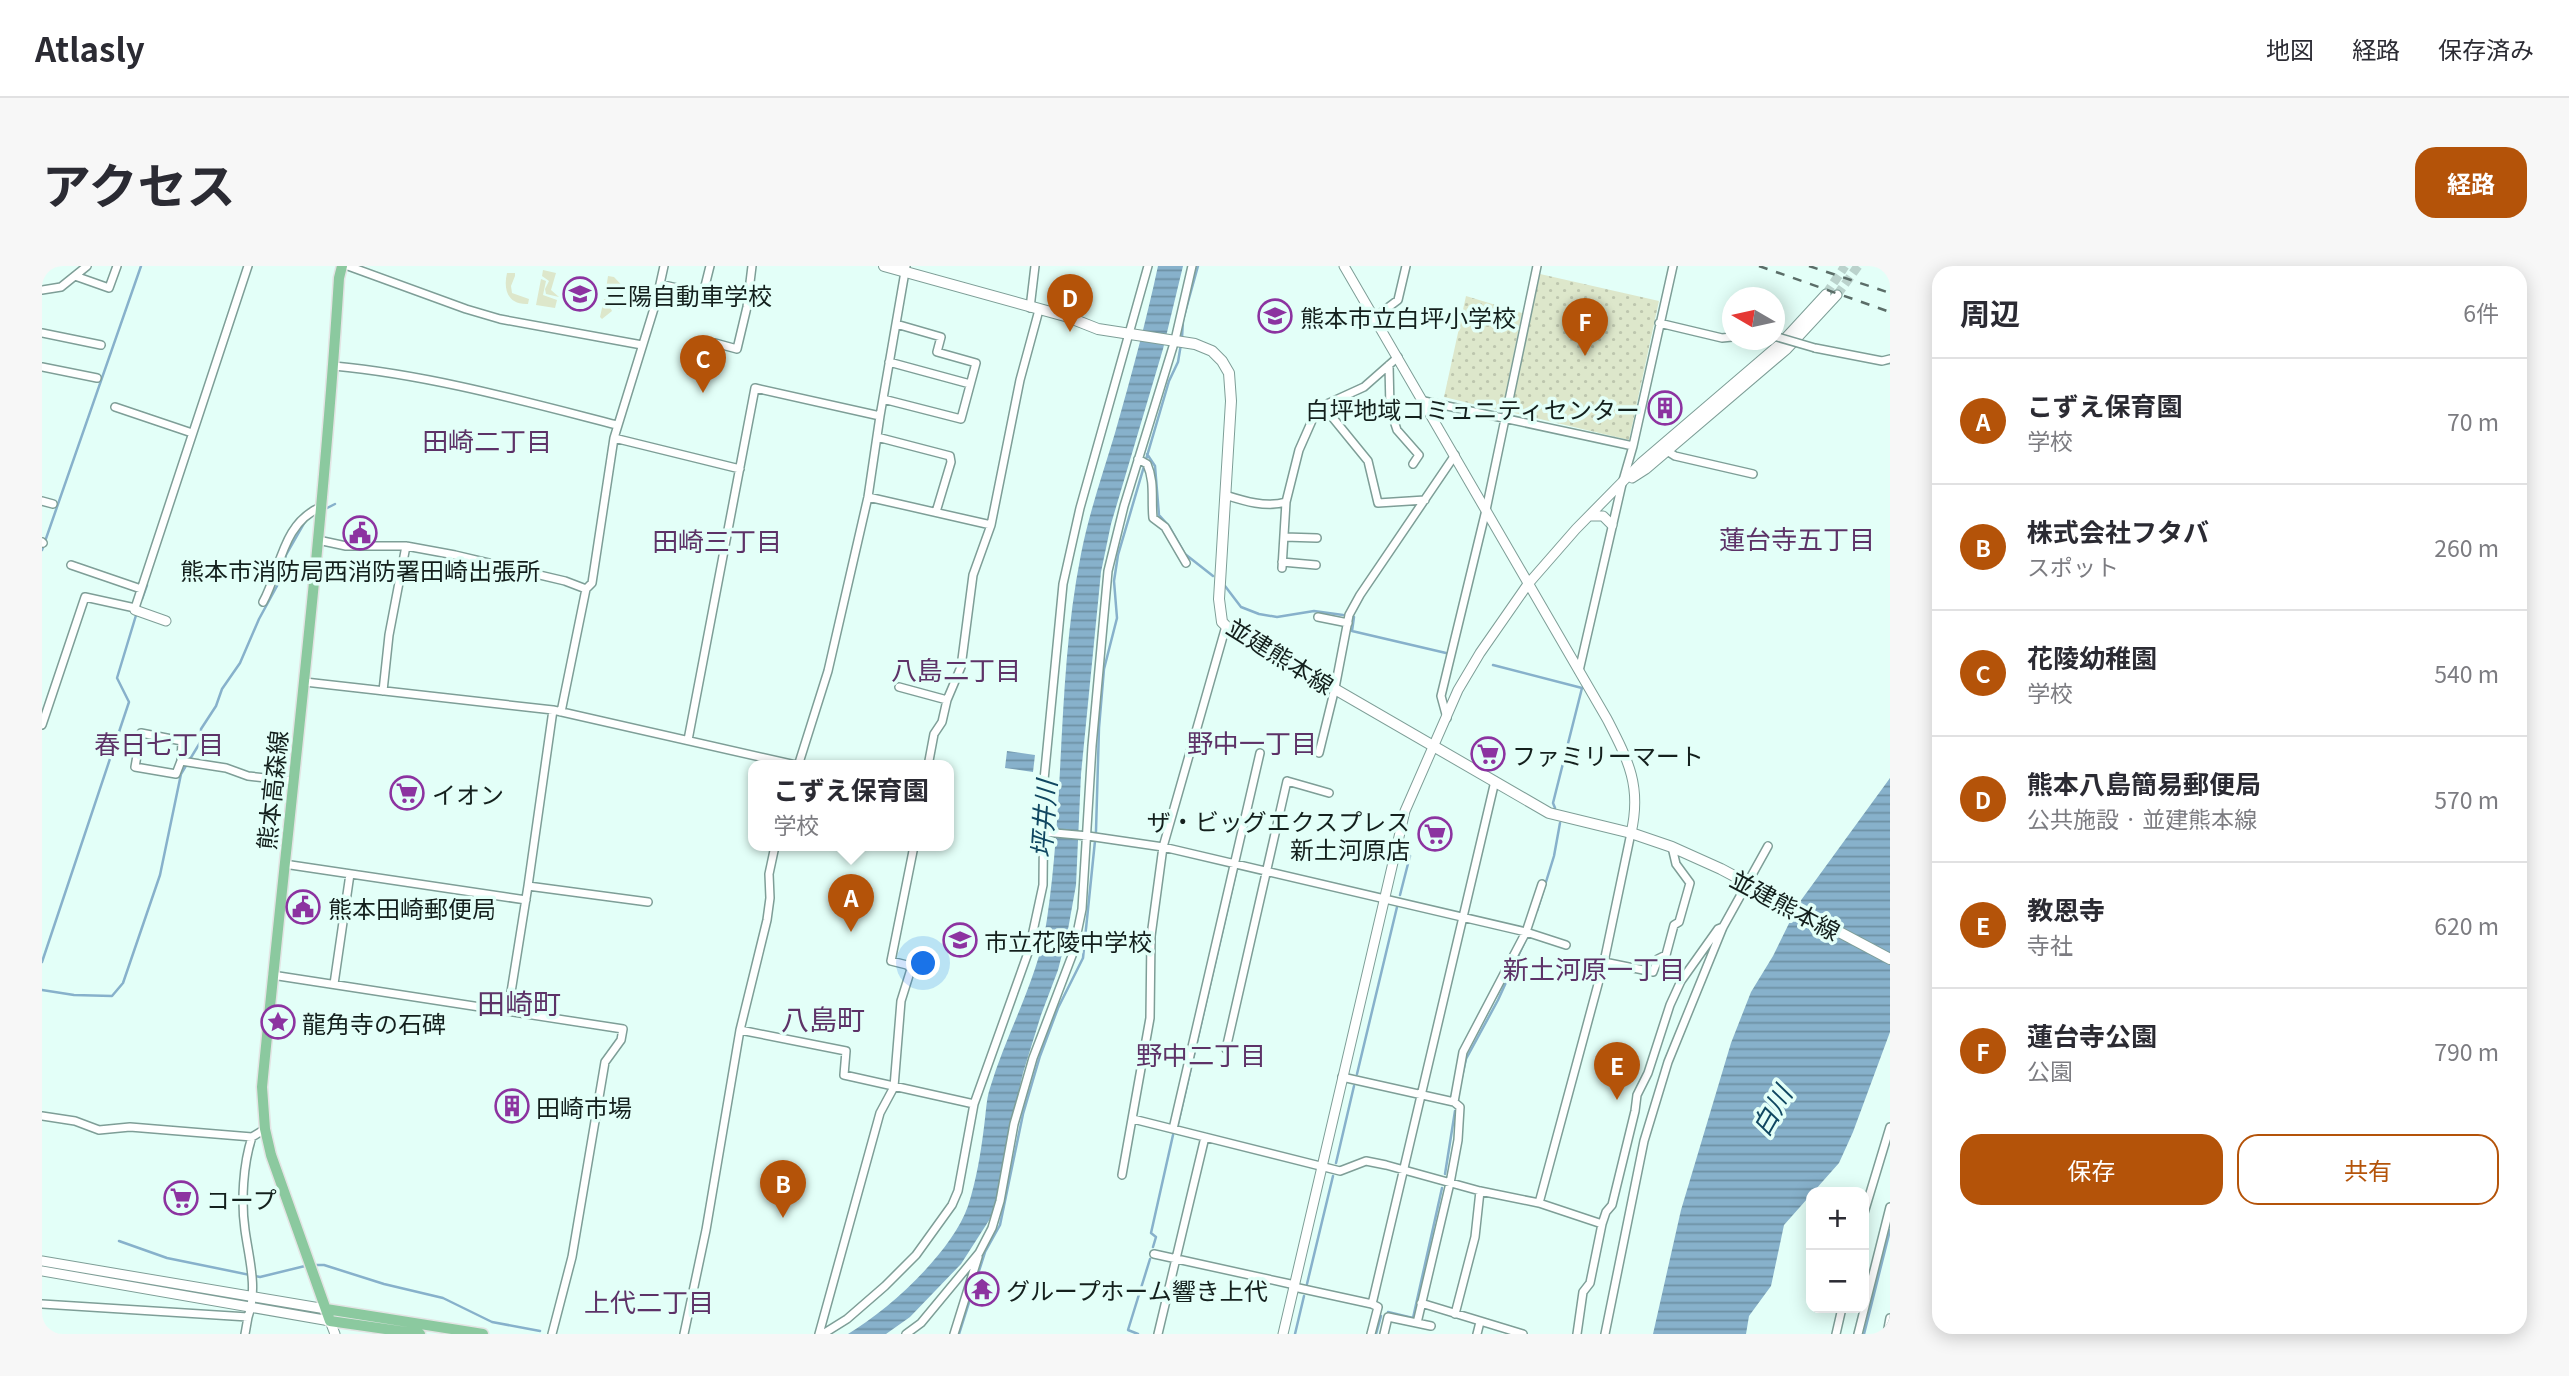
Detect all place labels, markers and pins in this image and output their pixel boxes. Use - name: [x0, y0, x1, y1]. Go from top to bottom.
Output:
- pin: D: [1047, 274, 1093, 332]
- school or university icon: 三陽自動車学校: [561, 275, 599, 313]
- place label: 三陽自動車学校: [604, 277, 772, 312]
- school or university icon: 熊本市立白坪小学校: [1256, 297, 1294, 335]
- pin: F: [1562, 298, 1608, 356]
- place label: 熊本市立白坪小学校: [1300, 299, 1516, 334]
- pin: C: [680, 335, 726, 393]
- building icon: 白坪地域コミュニティセンター: [1646, 389, 1684, 427]
- place label: 白坪地域コミュニティセンター: [1305, 391, 1640, 426]
- public building icon: 熊本市消防局西消防署田崎出張所: [341, 514, 379, 552]
- place label: 熊本市消防局西消防署田崎出張所: [180, 552, 540, 587]
- supermarket icon: ファミリーマート: [1469, 735, 1507, 773]
- place label: ファミリーマート: [1512, 737, 1704, 772]
- supermarket icon: イオン: [388, 774, 426, 812]
- place label: イオン: [432, 776, 504, 811]
- place label: ザ・ビッグエクスプレス 新土河原店: [1147, 803, 1410, 866]
- supermarket icon: ザ・ビッグエクスプレス 新土河原店: [1416, 815, 1454, 853]
- pin: A: [828, 874, 874, 932]
- public building icon: 熊本田崎郵便局: [284, 888, 322, 926]
- place label: 熊本田崎郵便局: [328, 890, 496, 925]
- school or university icon: 市立花陵中学校: [941, 921, 979, 959]
- place label: 市立花陵中学校: [984, 923, 1152, 958]
- place icon: 龍角寺の石碑: [259, 1003, 297, 1041]
- place label: 龍角寺の石碑: [302, 1005, 446, 1040]
- pin: E: [1594, 1042, 1640, 1100]
- building icon: 田崎市場: [493, 1087, 531, 1125]
- place label: 田崎市場: [536, 1089, 632, 1124]
- pin: B: [760, 1160, 806, 1218]
- supermarket icon: コープ: [162, 1179, 200, 1217]
- place label: コープ: [206, 1181, 277, 1216]
- temple icon: グループホーム響き上代: [963, 1270, 1001, 1308]
- place label: グループホーム響き上代: [1006, 1272, 1268, 1307]

